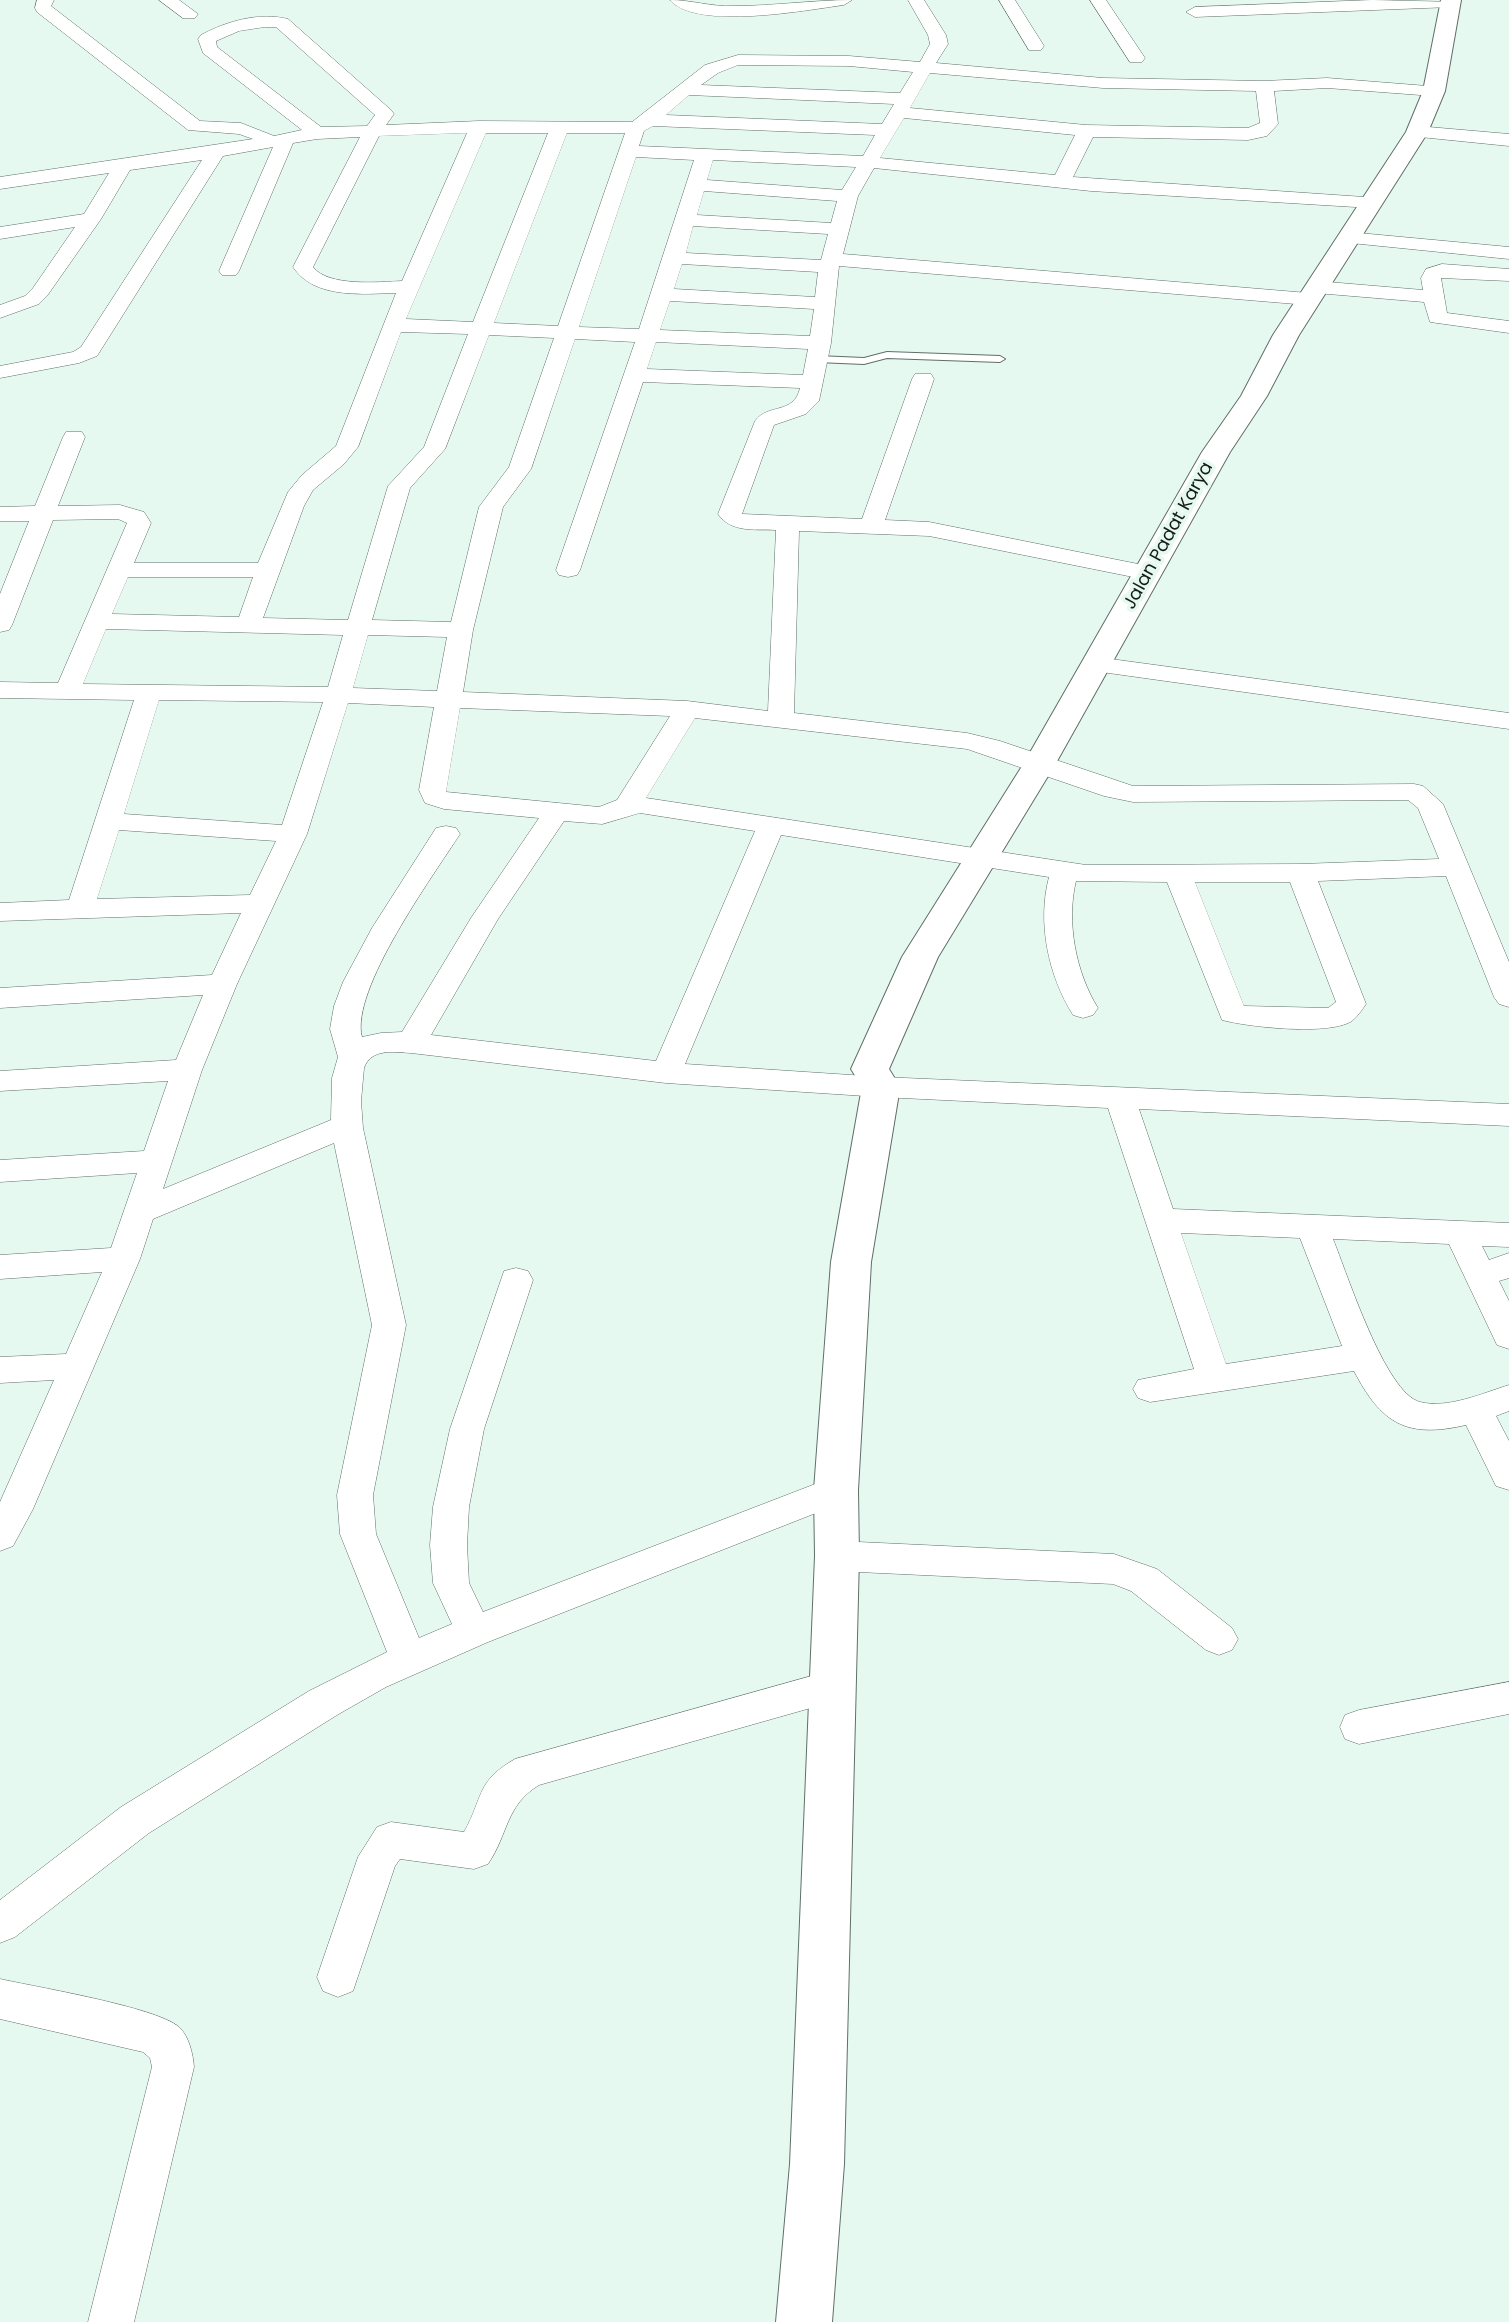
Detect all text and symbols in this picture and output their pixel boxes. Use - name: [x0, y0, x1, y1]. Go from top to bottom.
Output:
- street label: Jalan Padat Karya: [1120, 459, 1218, 613]

